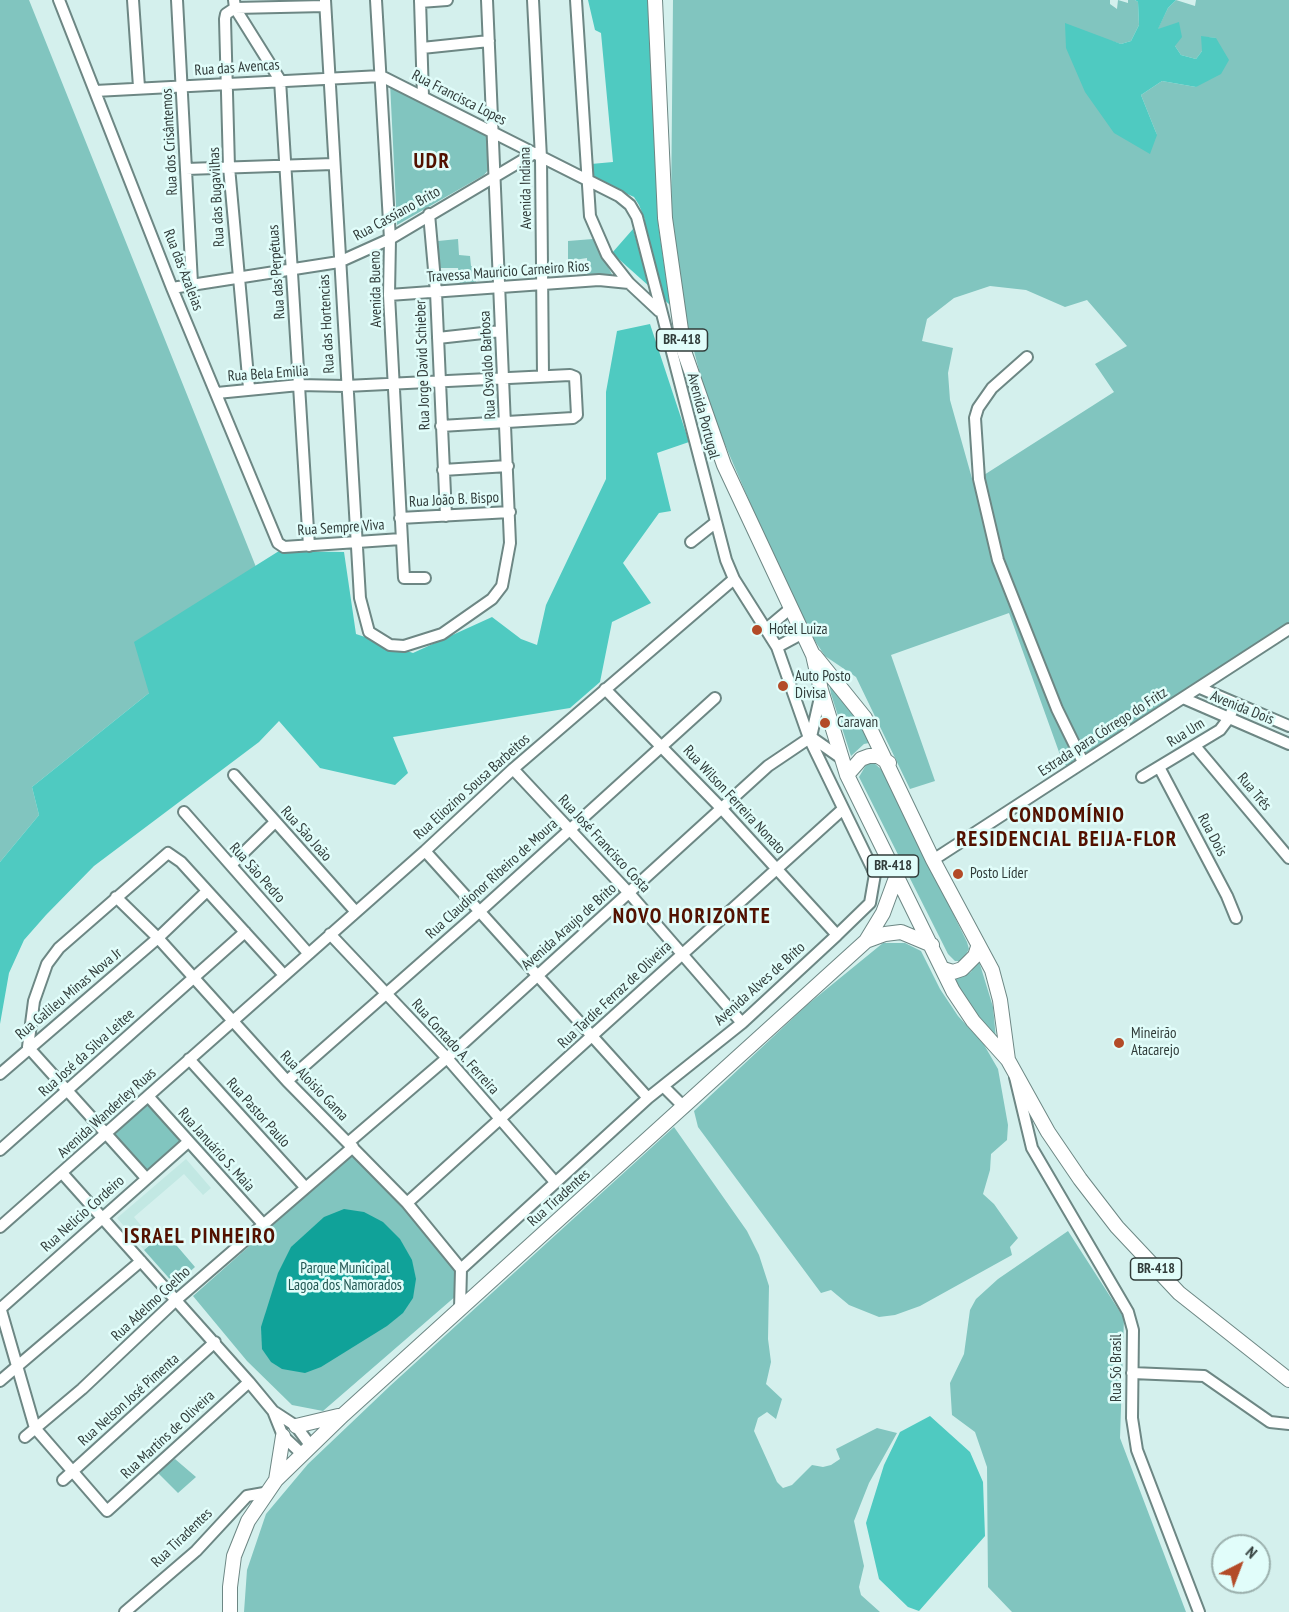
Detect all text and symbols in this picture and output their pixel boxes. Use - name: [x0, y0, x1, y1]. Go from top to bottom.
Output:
- street label: Rua das Avencas: [194, 56, 280, 80]
- street label: Rua Francisca Lopes: [409, 66, 509, 130]
- street label: Rua dos Crisântemos: [158, 88, 182, 196]
- street label: Rua das Bugavilhas: [205, 147, 229, 247]
- street label: Avenida Indiana: [516, 147, 536, 229]
- district label: UDR: [413, 149, 451, 175]
- street label: Rua Cassiano Brito: [351, 183, 443, 245]
- street label: Rua das Perpétuas: [265, 224, 289, 320]
- street label: Rua das Azaleias: [159, 227, 207, 313]
- street label: Avenida Bueno: [366, 250, 386, 328]
- street label: Travessa Mauricio Carneiro Rios: [426, 257, 590, 287]
- street label: Rua das Hortencias: [315, 274, 339, 374]
- street label: Rua Jorge David Schieber: [412, 300, 434, 430]
- street label: Rua Osvaldo Barbosa: [476, 310, 500, 420]
- road number: BR-418: [656, 329, 708, 351]
- street label: Rua Bela Emilia: [227, 362, 309, 386]
- street label: Avenida Portugal: [683, 371, 723, 461]
- street label: Rua João B. Bispo: [409, 489, 499, 511]
- street label: Rua Sempre Viva: [297, 516, 385, 540]
- place label: Hotel Luiza: [769, 621, 828, 639]
- marker: Hotel Luiza: [750, 623, 764, 637]
- place label: Auto Posto Divisa: [795, 668, 851, 703]
- marker: Auto Posto Divisa: [776, 679, 790, 693]
- street label: Estrada para Córrego do Fritz: [1035, 684, 1171, 780]
- street label: Avenida Dois: [1208, 687, 1276, 729]
- place label: Caravan: [837, 714, 878, 732]
- street label: Rua Um: [1164, 715, 1208, 751]
- marker: Caravan: [818, 716, 832, 730]
- street label: Rua Eliozino Sousa Barbeitos: [410, 730, 534, 844]
- street label: Rua Wilson Ferreira Nonato: [679, 742, 789, 858]
- street label: Rua Três: [1233, 769, 1275, 815]
- street label: Rua José Francisco Costa: [554, 791, 654, 897]
- street label: Rua São João: [277, 803, 335, 865]
- district label: CONDOMÍNIO RESIDENCIAL BEIJA-FLOR: [956, 803, 1178, 853]
- street label: Rua Dois: [1193, 811, 1231, 859]
- street label: Rua Claudionor Ribeiro de Moura: [422, 815, 562, 943]
- street label: Rua São Pedro: [225, 839, 289, 907]
- road number: BR-418: [868, 855, 918, 877]
- place label: Posto Líder: [970, 865, 1028, 883]
- marker: Posto Líder: [951, 867, 965, 881]
- street label: Avenida Araujo de Brito: [518, 880, 620, 974]
- district label: NOVO HORIZONTE: [613, 904, 771, 930]
- street label: Rua Tardie Ferraz de Oliveira: [554, 938, 676, 1052]
- street label: Avenida Alves de Brito: [711, 939, 809, 1029]
- street label: Rua Galileu Minas Nova Jr: [12, 944, 126, 1044]
- street label: Rua Contado A. Ferreira: [407, 996, 503, 1098]
- street label: Rua José da Silva Leitee: [35, 1005, 139, 1101]
- place label: Mineirão Atacarejo: [1131, 1025, 1179, 1060]
- marker: Mineirão Atacarejo: [1112, 1036, 1126, 1050]
- street label: Rua Aloisio Gama: [276, 1047, 352, 1125]
- street label: Avenida Wanderley Ruas: [54, 1064, 160, 1162]
- street label: Rua Pastor Paulo: [222, 1075, 294, 1151]
- street label: Rua Januário S. Maia: [174, 1105, 258, 1195]
- street label: Rua Tiradentes: [524, 1165, 594, 1231]
- street label: Rua Nelicio Cordeiro: [38, 1172, 128, 1256]
- district label: ISRAEL PINHEIRO: [124, 1224, 276, 1250]
- road number: BR-418: [1130, 1258, 1182, 1280]
- park label: Parque Municipal Lagoa dos Namorados: [288, 1260, 402, 1295]
- street label: Rua Adelmo Coelho: [108, 1263, 194, 1345]
- street label: Rua Só Brasil: [1108, 1334, 1126, 1402]
- street label: Rua Nelson José Pimenta: [75, 1350, 183, 1450]
- street label: Rua Martins de Oliveira: [117, 1387, 219, 1483]
- street label: Rua Tiradentes: [148, 1505, 216, 1571]
- north arrow: [1211, 1534, 1271, 1594]
- text: N: [1242, 1542, 1262, 1562]

